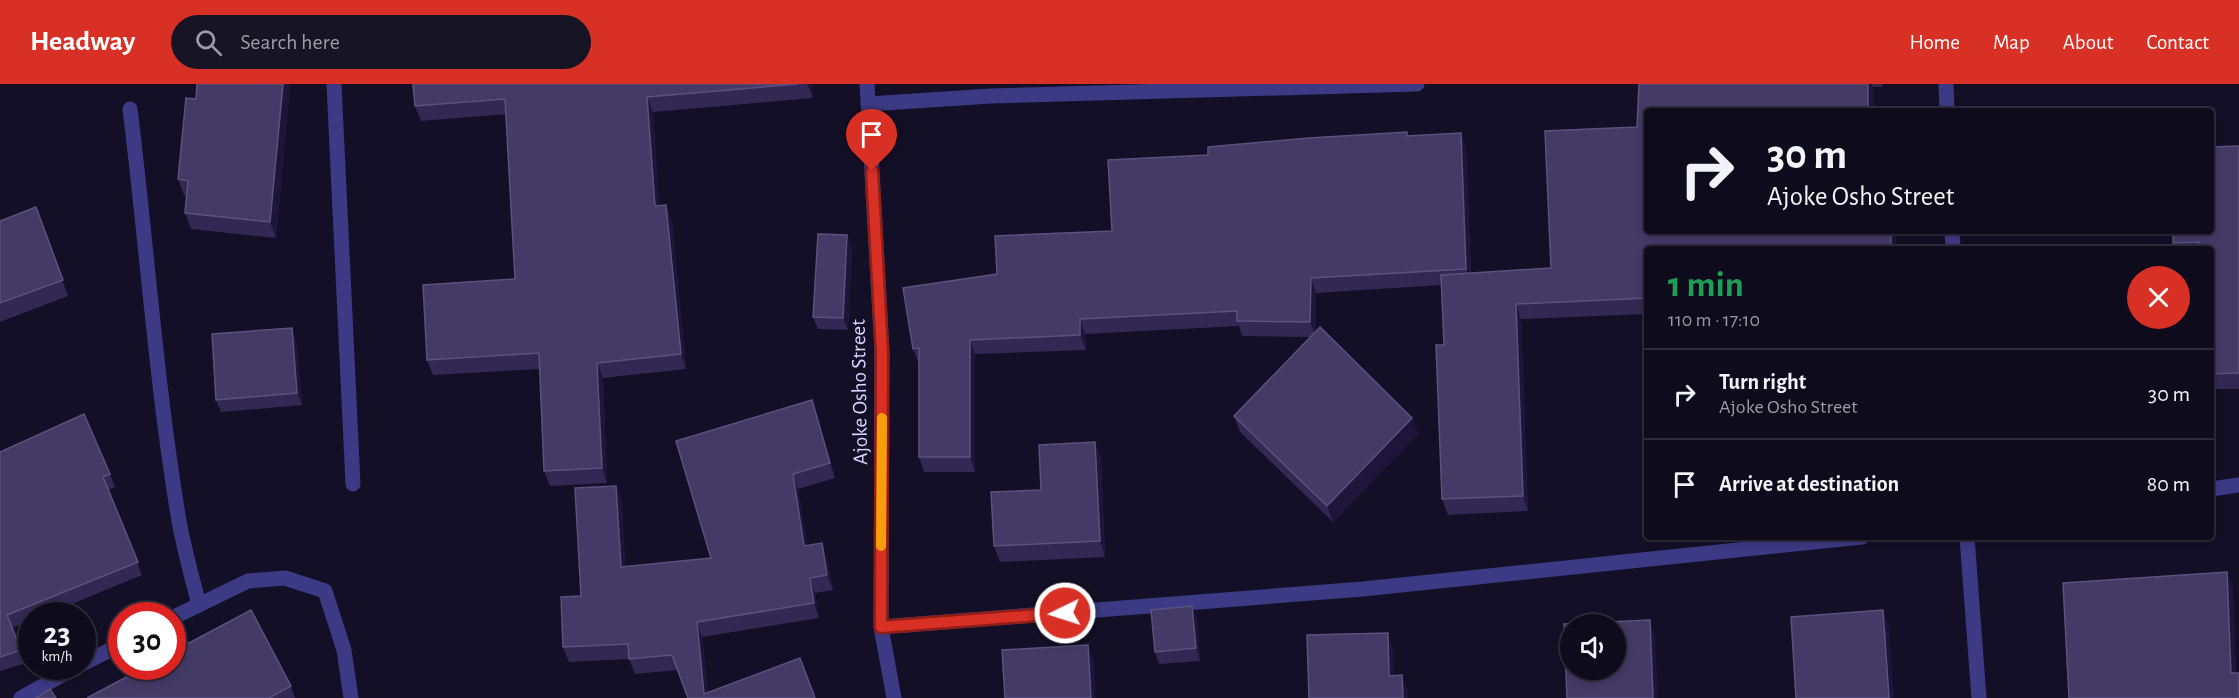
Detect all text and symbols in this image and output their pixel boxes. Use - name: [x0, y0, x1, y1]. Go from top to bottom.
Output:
- search box: [171, 15, 591, 69]
- icon: search: [192, 26, 225, 59]
- text: Headway: [30, 28, 135, 56]
- text: Search here: [240, 31, 340, 53]
- text: Home: [1909, 32, 1960, 53]
- text: Map: [1993, 32, 2030, 53]
- text: About: [2063, 32, 2113, 53]
- text: Contact: [2146, 32, 2209, 53]
- pin: [846, 109, 897, 171]
- icon: arrive: [855, 118, 888, 151]
- icon: right: [1668, 132, 1746, 210]
- text: 30 m: [1767, 134, 1847, 176]
- text: Ajoke Osho Street: [1767, 183, 1954, 210]
- button: close: [2127, 266, 2190, 329]
- text: 1 min: [1668, 267, 1744, 303]
- text: 110 m · 17:10: [1668, 310, 1760, 330]
- street label: Ajoke Osho Street: [848, 319, 871, 465]
- text: Turn right: [1719, 371, 1806, 393]
- icon: right: [1668, 378, 1701, 411]
- text: 30 m: [2148, 383, 2190, 405]
- text: Ajoke Osho Street: [1719, 397, 1858, 417]
- icon: arrive: [1668, 468, 1701, 501]
- text: Arrive at destination: [1719, 473, 1899, 495]
- text: 80 m: [2147, 473, 2190, 495]
- position arrow: [1033, 581, 1097, 645]
- speed limit sign: 30: [108, 602, 186, 680]
- map controls: [1560, 614, 1626, 680]
- button: sound: [1560, 614, 1626, 680]
- text: 23: [43, 619, 71, 649]
- text: km/h: [42, 649, 72, 664]

